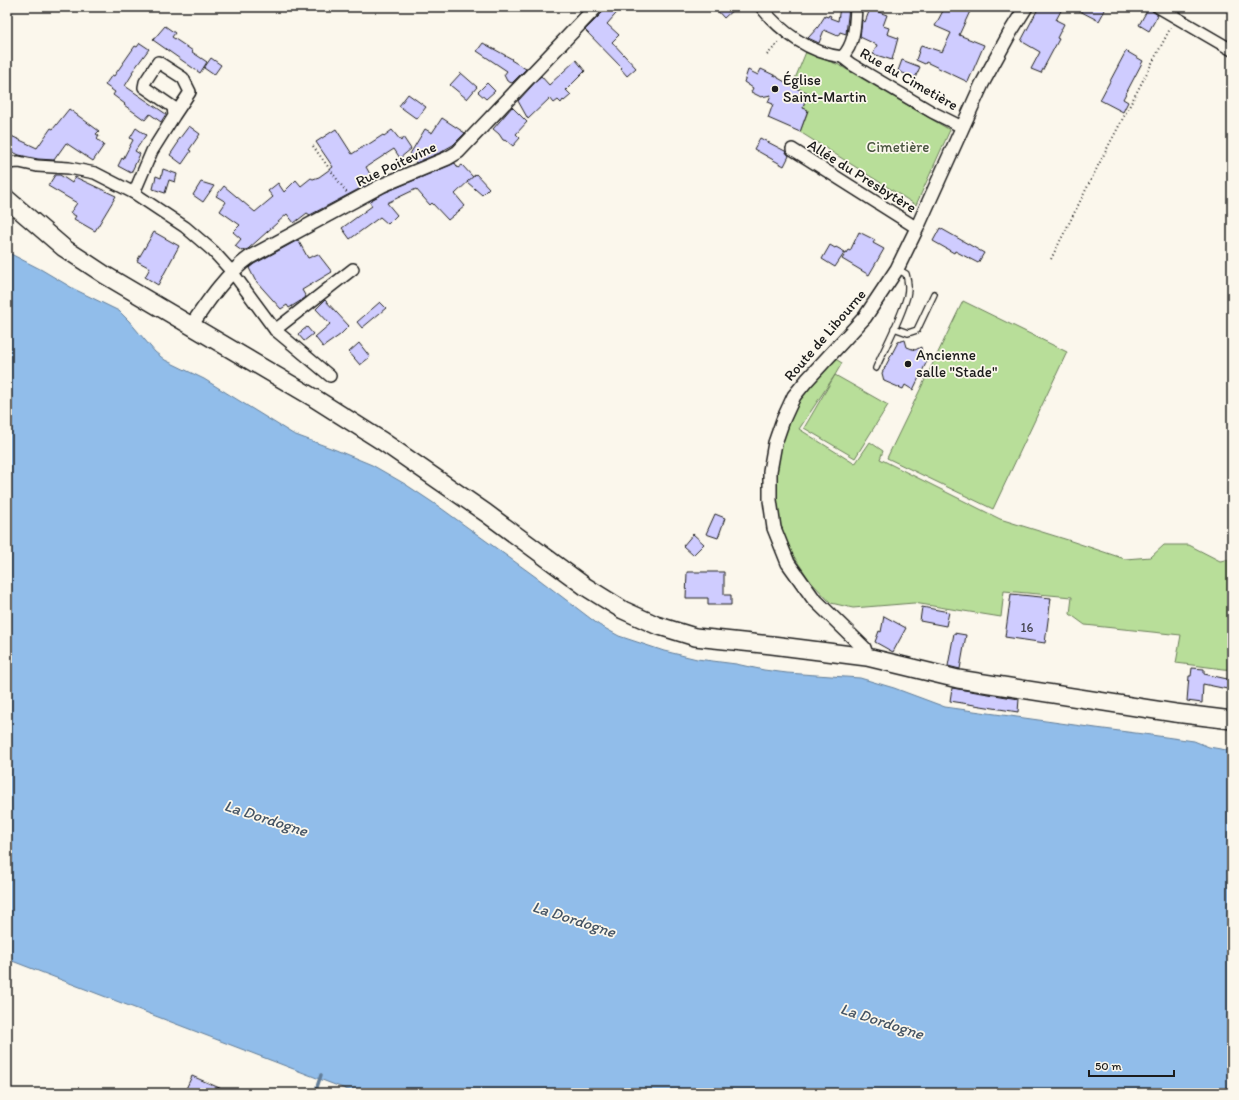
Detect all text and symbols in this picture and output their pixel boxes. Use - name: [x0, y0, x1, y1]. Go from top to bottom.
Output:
- street label: Rue du Cimetière: [857, 44, 961, 114]
- place label: Église Saint-Martin: [783, 71, 867, 106]
- marker: Église Saint-Martin: [770, 84, 780, 94]
- street label: Allée du Presbytère: [804, 135, 920, 217]
- street label: Rue Poitevine: [353, 137, 439, 191]
- park label: Cimetière: [867, 138, 929, 156]
- street label: Route de Libourne: [780, 285, 870, 385]
- place label: Ancienne salle "Stade": [916, 346, 997, 381]
- marker: Ancienne salle "Stade": [903, 359, 913, 369]
- house number: 16: [1021, 620, 1034, 635]
- water label: La Dordogne: [222, 796, 311, 841]
- water label: La Dordogne: [530, 897, 619, 942]
- water label: La Dordogne: [838, 999, 927, 1044]
- scale bar: [1089, 1052, 1174, 1078]
- text: 50 m: [1095, 1059, 1121, 1073]

